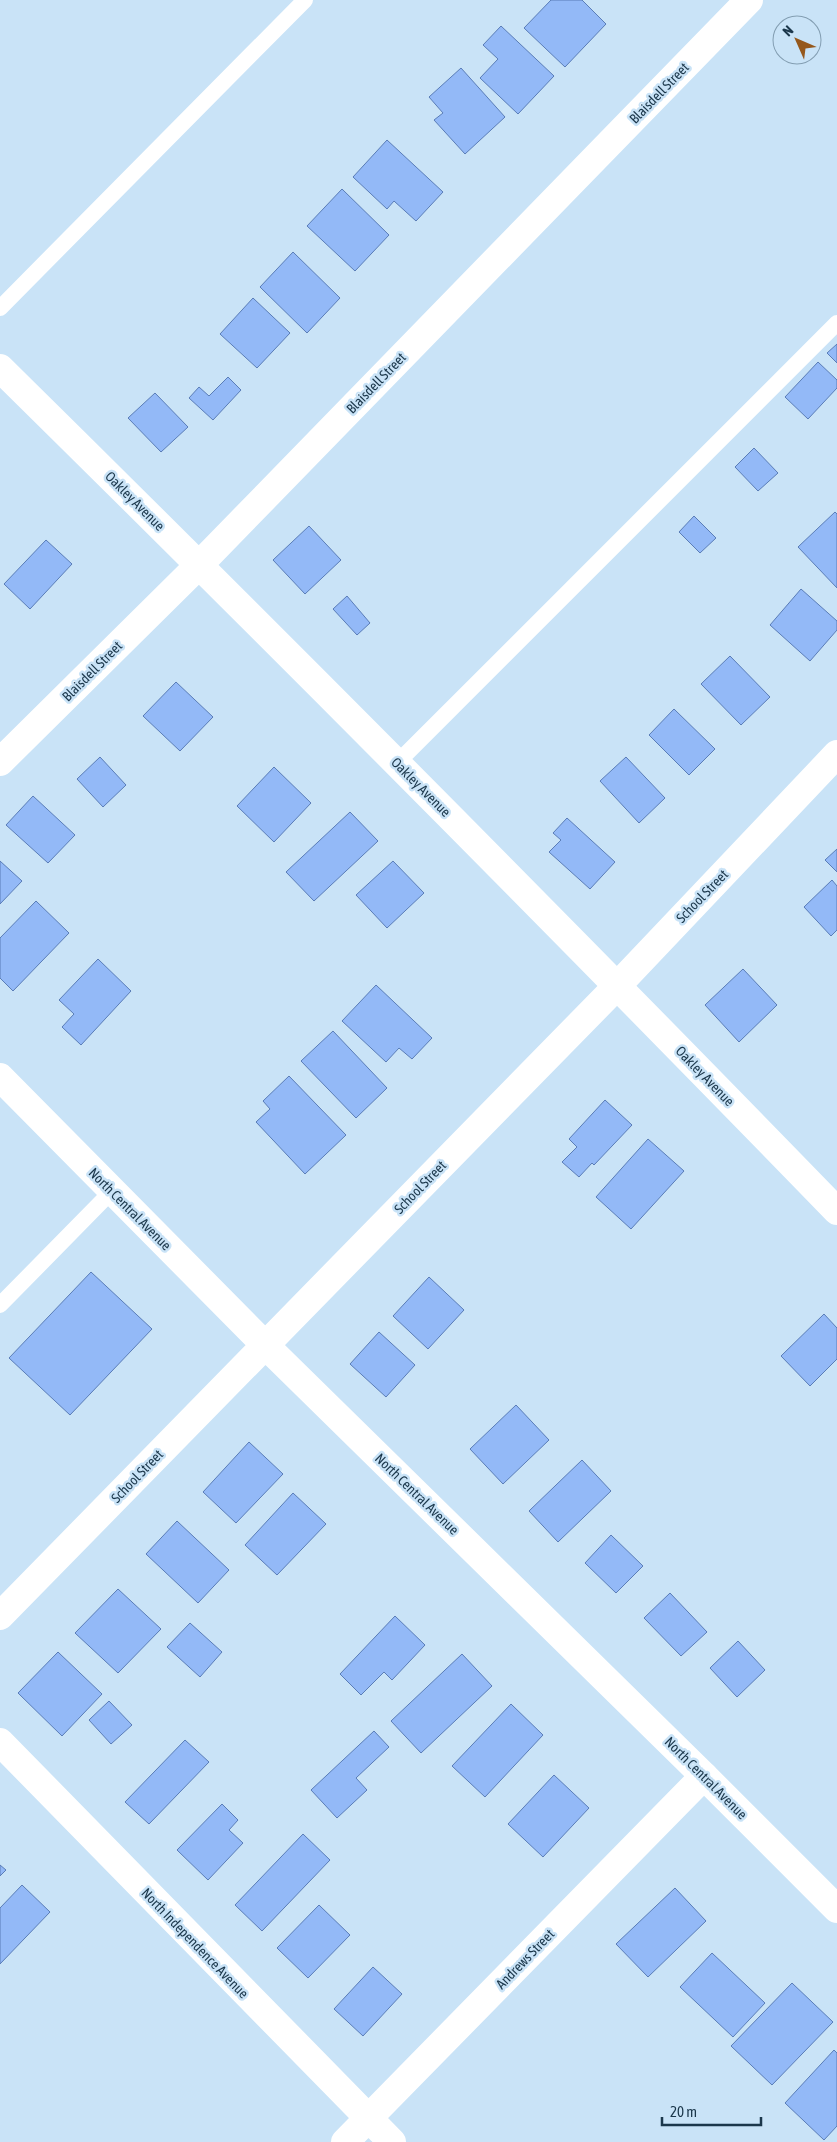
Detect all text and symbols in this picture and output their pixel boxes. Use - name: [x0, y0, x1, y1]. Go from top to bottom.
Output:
- north arrow: [772, 15, 822, 65]
- text: N: [779, 22, 796, 39]
- street label: Blaisdell Street: [626, 59, 692, 127]
- street label: Blaisdell Street: [343, 349, 409, 417]
- street label: Oakley Avenue: [102, 468, 168, 534]
- street label: Blaisdell Street: [59, 638, 125, 704]
- street label: Oakley Avenue: [388, 754, 454, 820]
- street label: School Street: [673, 866, 731, 926]
- street label: Oakley Avenue: [672, 1043, 738, 1109]
- street label: School Street: [391, 1157, 449, 1217]
- street label: North Central Avenue: [86, 1165, 174, 1253]
- street label: School Street: [108, 1446, 166, 1506]
- street label: North Central Avenue: [372, 1450, 462, 1538]
- street label: North Central Avenue: [662, 1734, 750, 1822]
- street label: North Independence Avenue: [138, 1885, 252, 2001]
- street label: Andrews Street: [493, 1926, 557, 1992]
- scale bar: [662, 2094, 761, 2126]
- text: 20 m: [670, 2103, 697, 2120]

